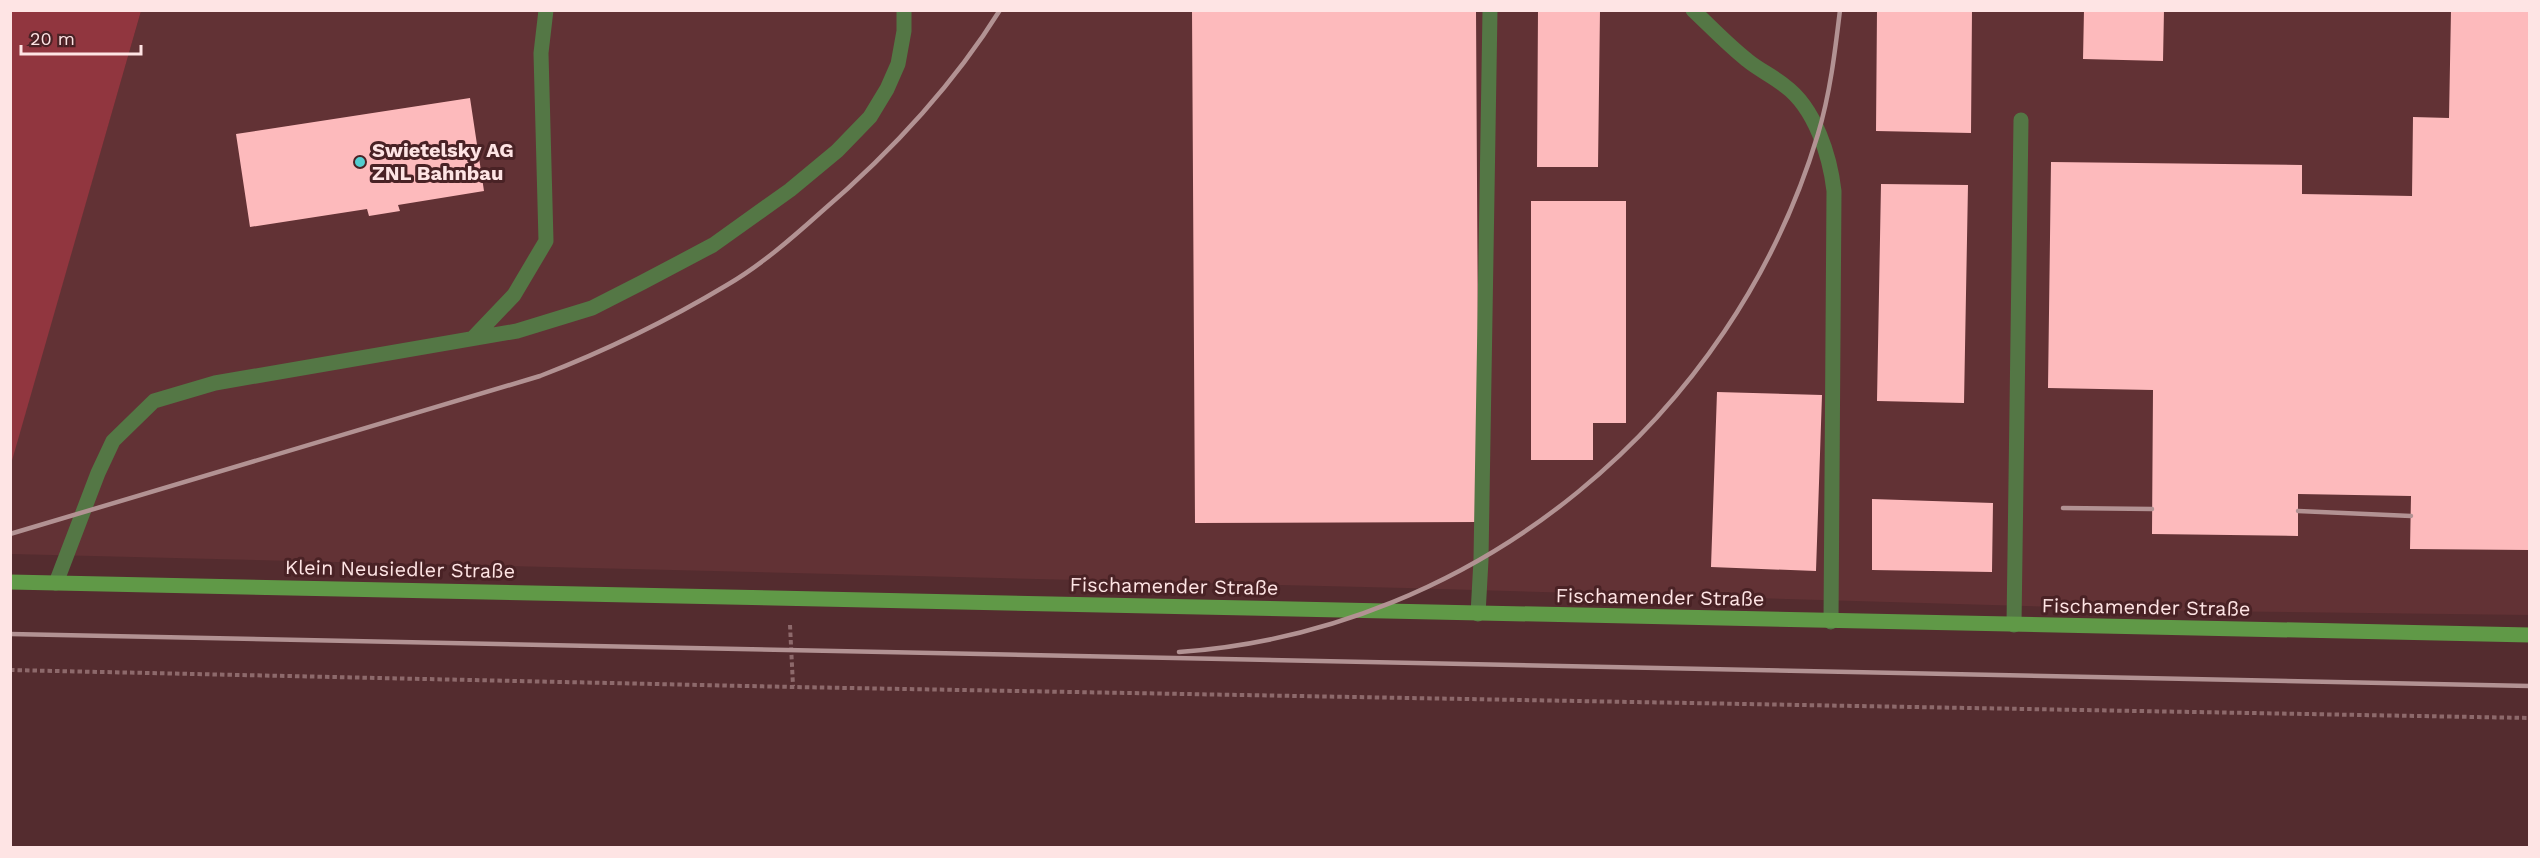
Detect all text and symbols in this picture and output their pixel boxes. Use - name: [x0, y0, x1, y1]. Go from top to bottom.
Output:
- scale bar: [21, 18, 141, 56]
- text: 20 m: [30, 28, 75, 49]
- place label: Swietelsky AG ZNL Bahnbau: [372, 138, 514, 185]
- marker: Swietelsky AG ZNL Bahnbau: [353, 155, 367, 169]
- street label: Klein Neusiedler Straße: [285, 555, 515, 583]
- street label: Fischamender Straße: [1069, 572, 1279, 600]
- street label: Fischamender Straße: [1555, 583, 1765, 611]
- street label: Fischamender Straße: [2041, 593, 2251, 621]

